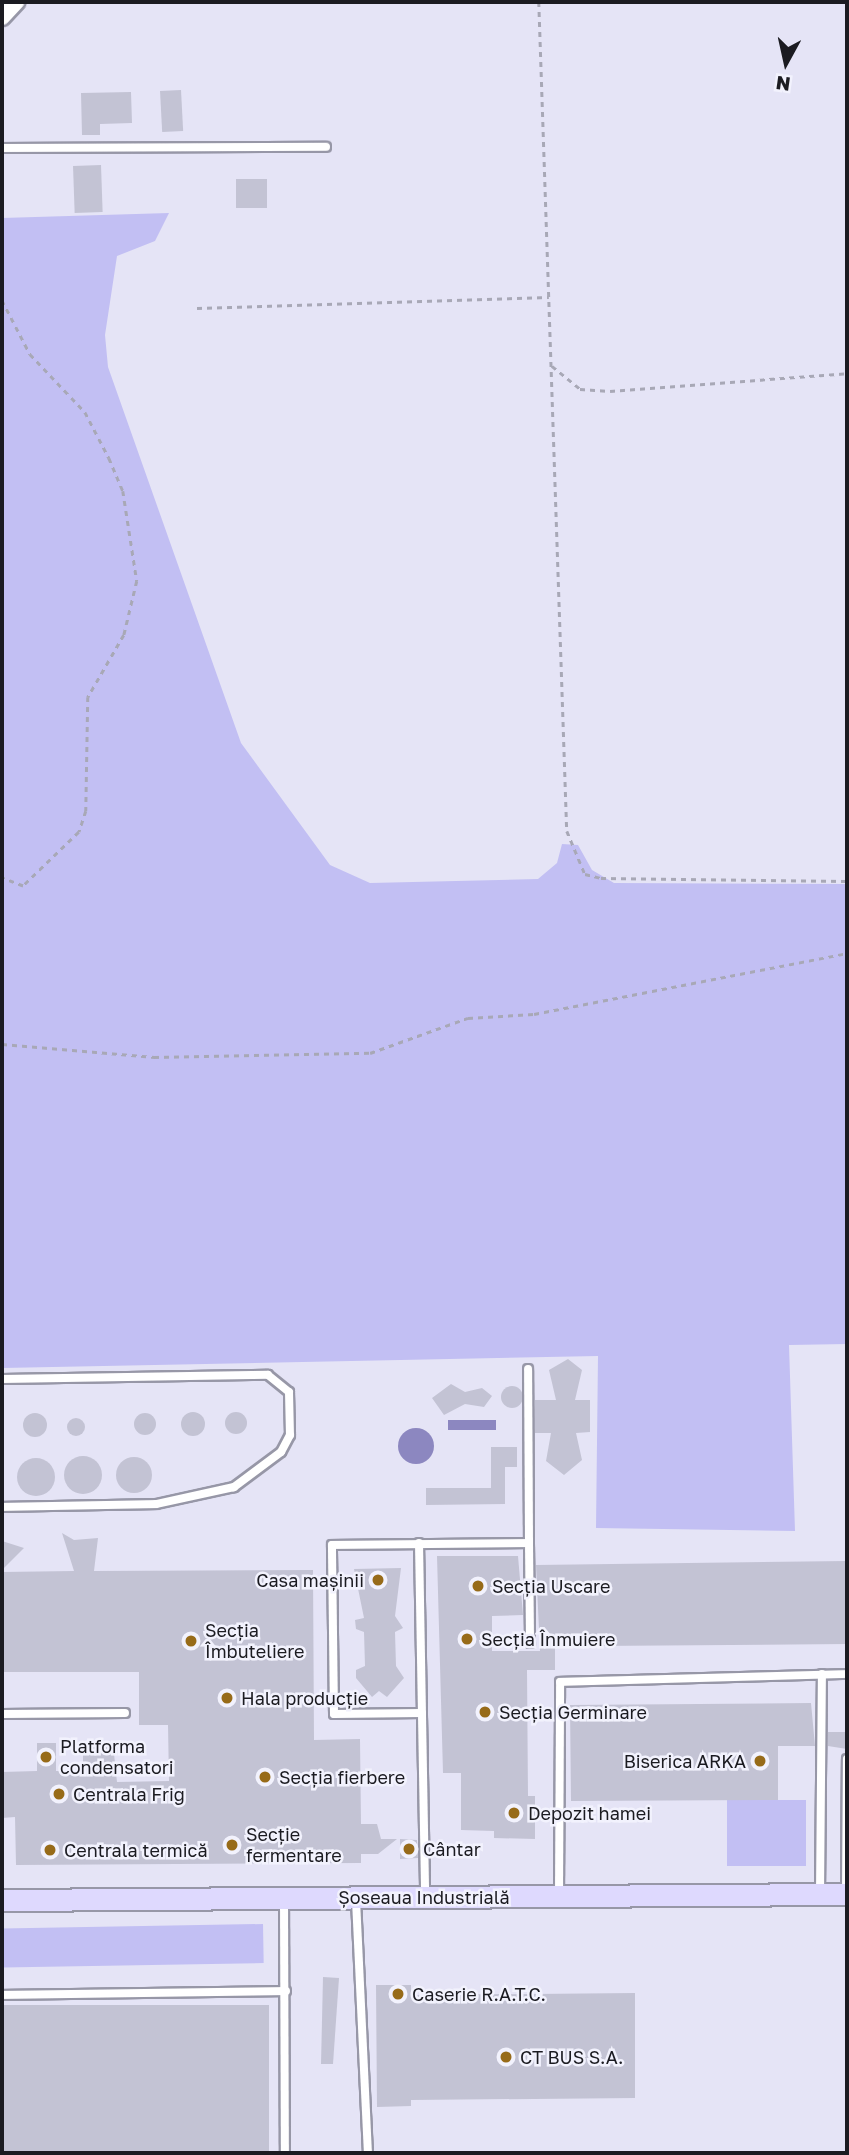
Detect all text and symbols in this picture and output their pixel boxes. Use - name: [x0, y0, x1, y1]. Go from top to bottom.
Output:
- north arrow: [751, 28, 821, 98]
- text: N: [774, 72, 792, 97]
- place label: Casa mașinii: [256, 1569, 364, 1591]
- marker: Casa mașinii: [370, 1572, 386, 1588]
- place label: Secția Uscare: [492, 1575, 610, 1597]
- marker: Secția Uscare: [470, 1578, 486, 1594]
- place label: Secția Îmbuteliere: [205, 1620, 304, 1662]
- place label: Secția Înmuiere: [481, 1628, 616, 1650]
- marker: Secția Înmuiere: [459, 1631, 475, 1647]
- marker: Secția Îmbuteliere: [183, 1633, 199, 1649]
- place label: Hala producție: [241, 1687, 368, 1709]
- marker: Hala producție: [219, 1690, 235, 1706]
- place label: Secția Germinare: [499, 1701, 647, 1723]
- marker: Secția Germinare: [477, 1704, 493, 1720]
- place label: Platforma condensatori: [60, 1736, 174, 1778]
- marker: Platforma condensatori: [38, 1749, 54, 1765]
- place label: Biserica ARKA: [624, 1750, 746, 1772]
- marker: Biserica ARKA: [752, 1753, 768, 1769]
- place label: Secția fierbere: [279, 1766, 405, 1788]
- marker: Secția fierbere: [257, 1769, 273, 1785]
- place label: Centrala Frig: [73, 1783, 185, 1805]
- marker: Centrala Frig: [51, 1786, 67, 1802]
- place label: Depozit hamei: [528, 1802, 651, 1824]
- marker: Depozit hamei: [506, 1805, 522, 1821]
- place label: Secție fermentare: [246, 1824, 342, 1867]
- marker: Secție fermentare: [224, 1837, 240, 1853]
- place label: Cântar: [423, 1838, 481, 1860]
- place label: Centrala termică: [64, 1839, 208, 1861]
- marker: Cântar: [401, 1841, 417, 1857]
- marker: Centrala termică: [42, 1842, 58, 1858]
- street label: Șoseaua Industrială: [338, 1886, 510, 1908]
- place label: Caserie R.A.T.C.: [412, 1983, 546, 2005]
- marker: Caserie R.A.T.C.: [390, 1986, 406, 2002]
- place label: CT BUS S.A.: [520, 2046, 623, 2068]
- marker: CT BUS S.A.: [498, 2049, 514, 2065]

